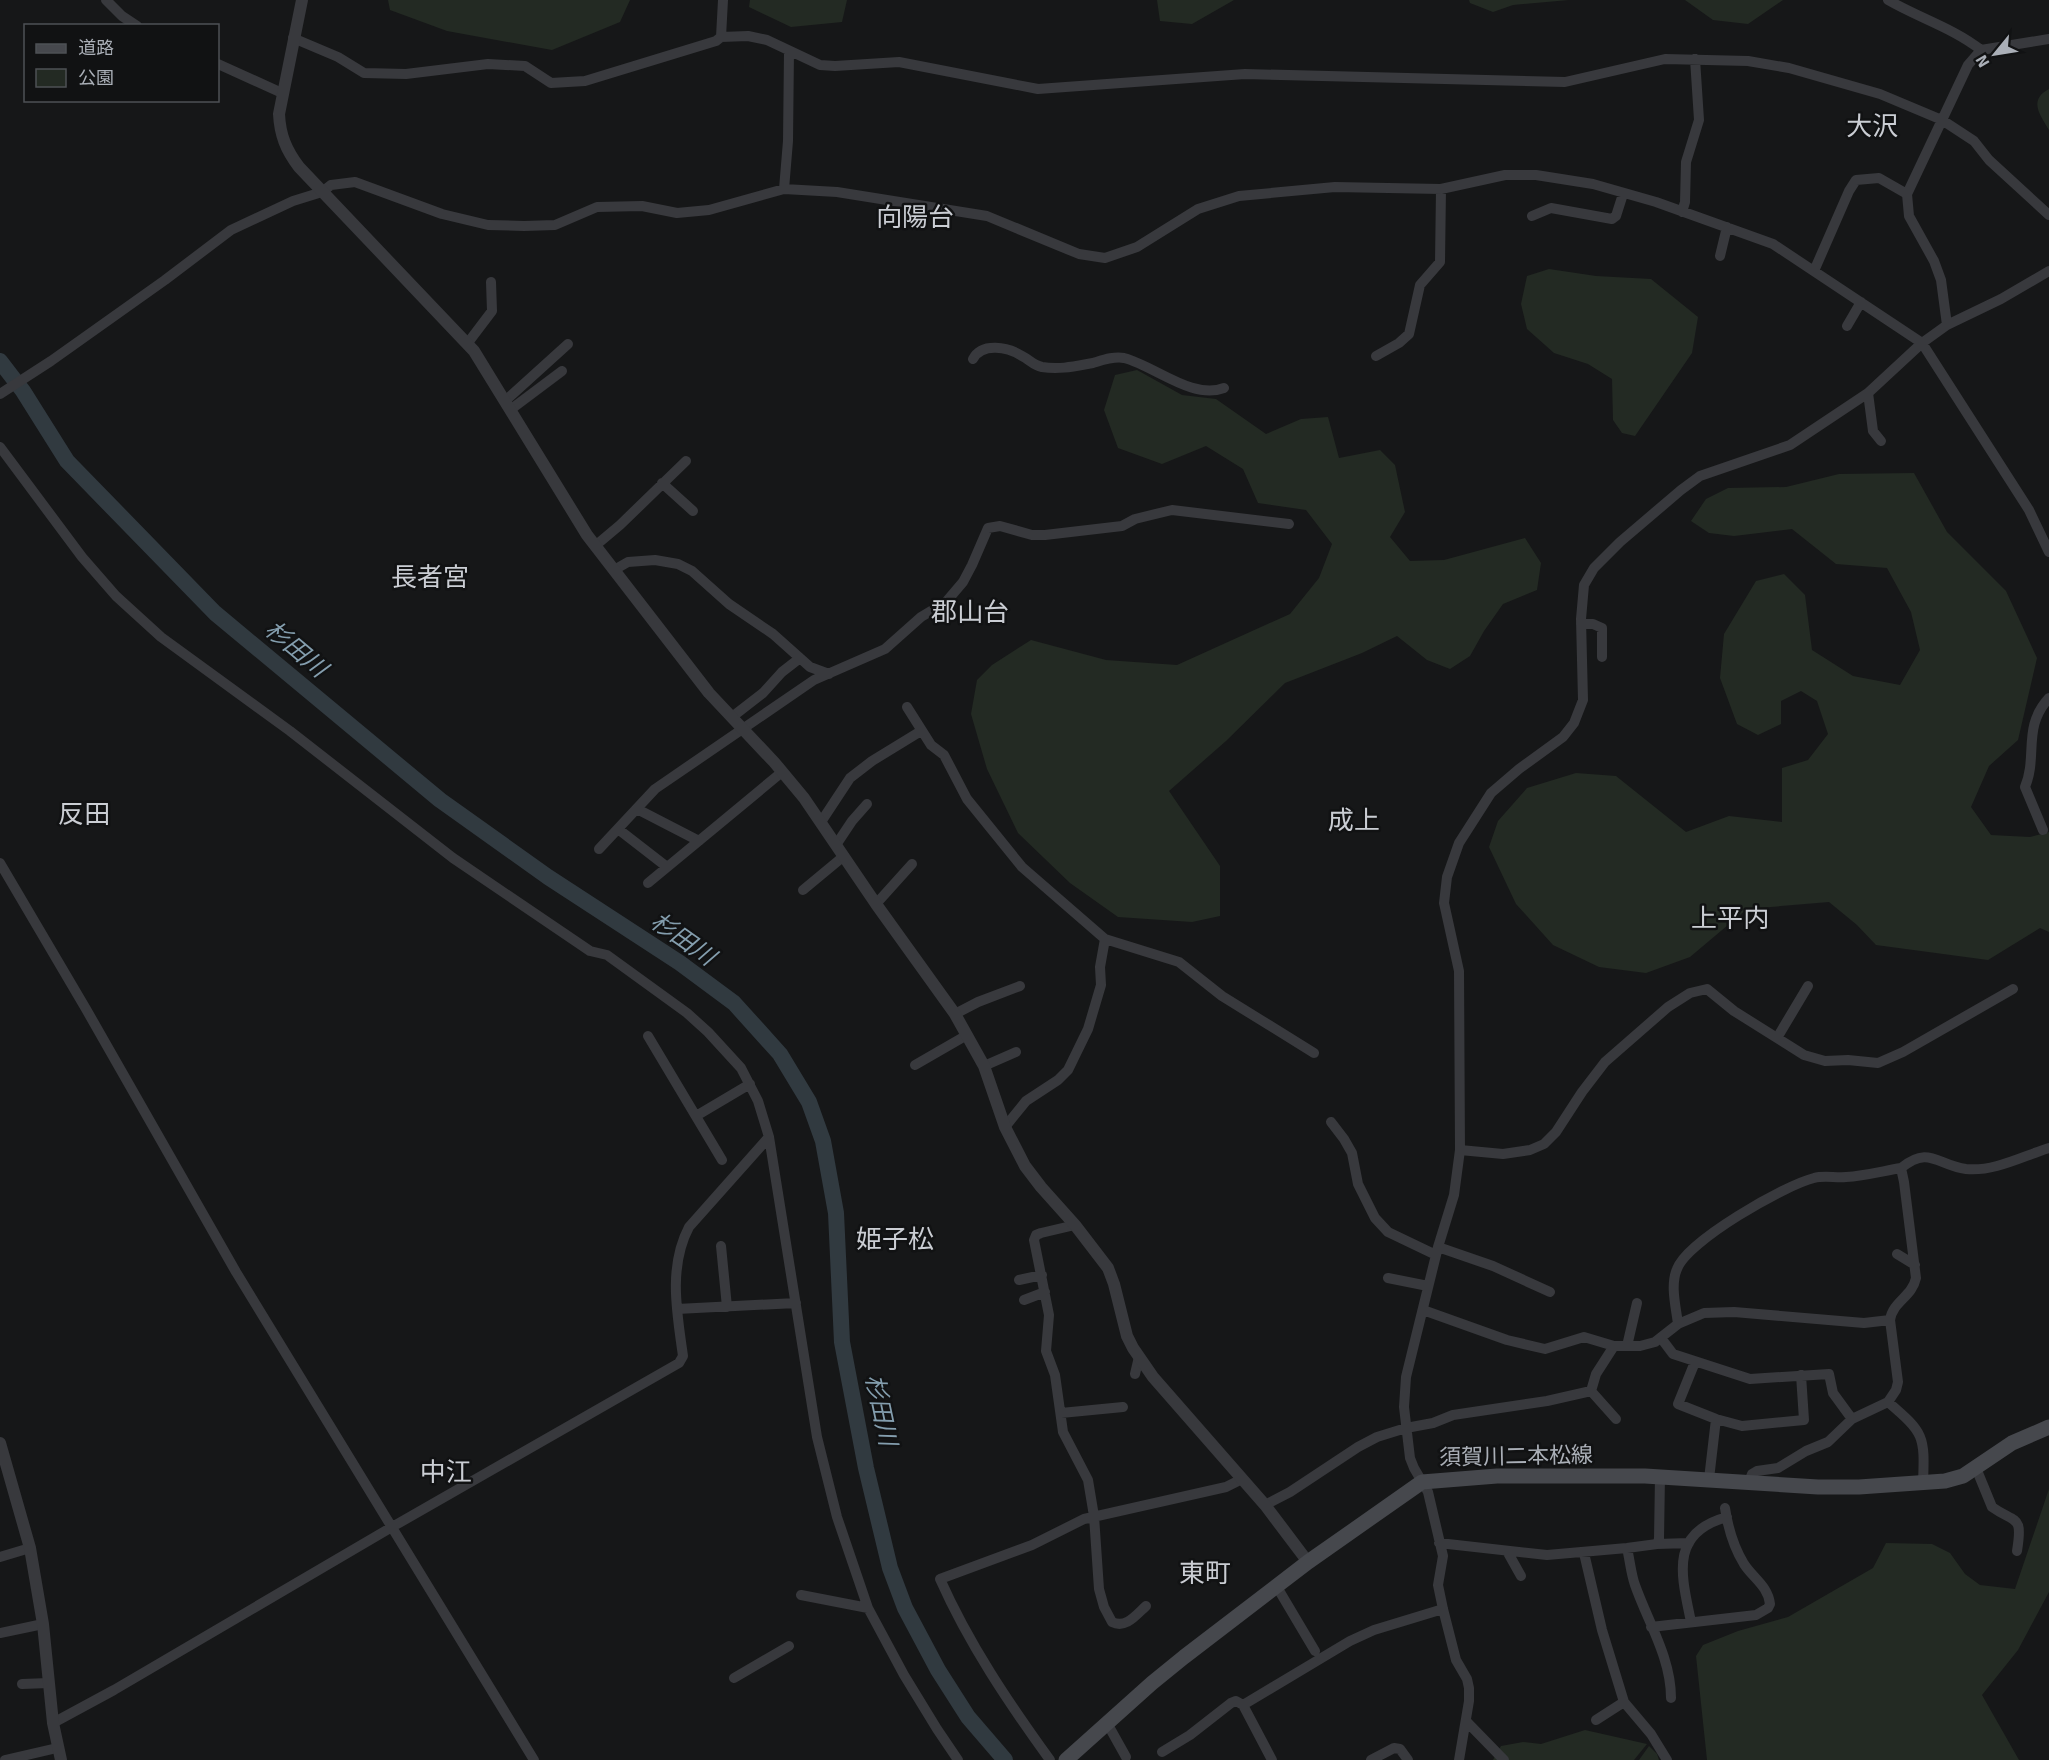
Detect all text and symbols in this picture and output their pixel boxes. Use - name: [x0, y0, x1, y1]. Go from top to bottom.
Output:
- legend: [24, 24, 219, 102]
- north arrow: [1965, 24, 2025, 84]
- text: 道路: [78, 37, 114, 59]
- text: N: [1971, 51, 1994, 71]
- text: 公園: [78, 67, 114, 89]
- district label: 大沢: [1846, 111, 1898, 143]
- district label: 向陽台: [876, 202, 954, 234]
- district label: 長者宮: [391, 562, 469, 594]
- district label: 郡山台: [931, 597, 1009, 629]
- water label: 杉田川: [259, 614, 336, 686]
- district label: 反田: [58, 799, 110, 831]
- district label: 成上: [1328, 805, 1380, 837]
- district label: 上平内: [1691, 903, 1769, 935]
- water label: 杉田川: [645, 906, 724, 974]
- district label: 姫子松: [856, 1224, 934, 1256]
- water label: 杉田川: [859, 1372, 904, 1451]
- street label: 須賀川二本松線: [1439, 1441, 1593, 1471]
- district label: 中江: [420, 1457, 472, 1489]
- district label: 東町: [1179, 1558, 1231, 1590]

